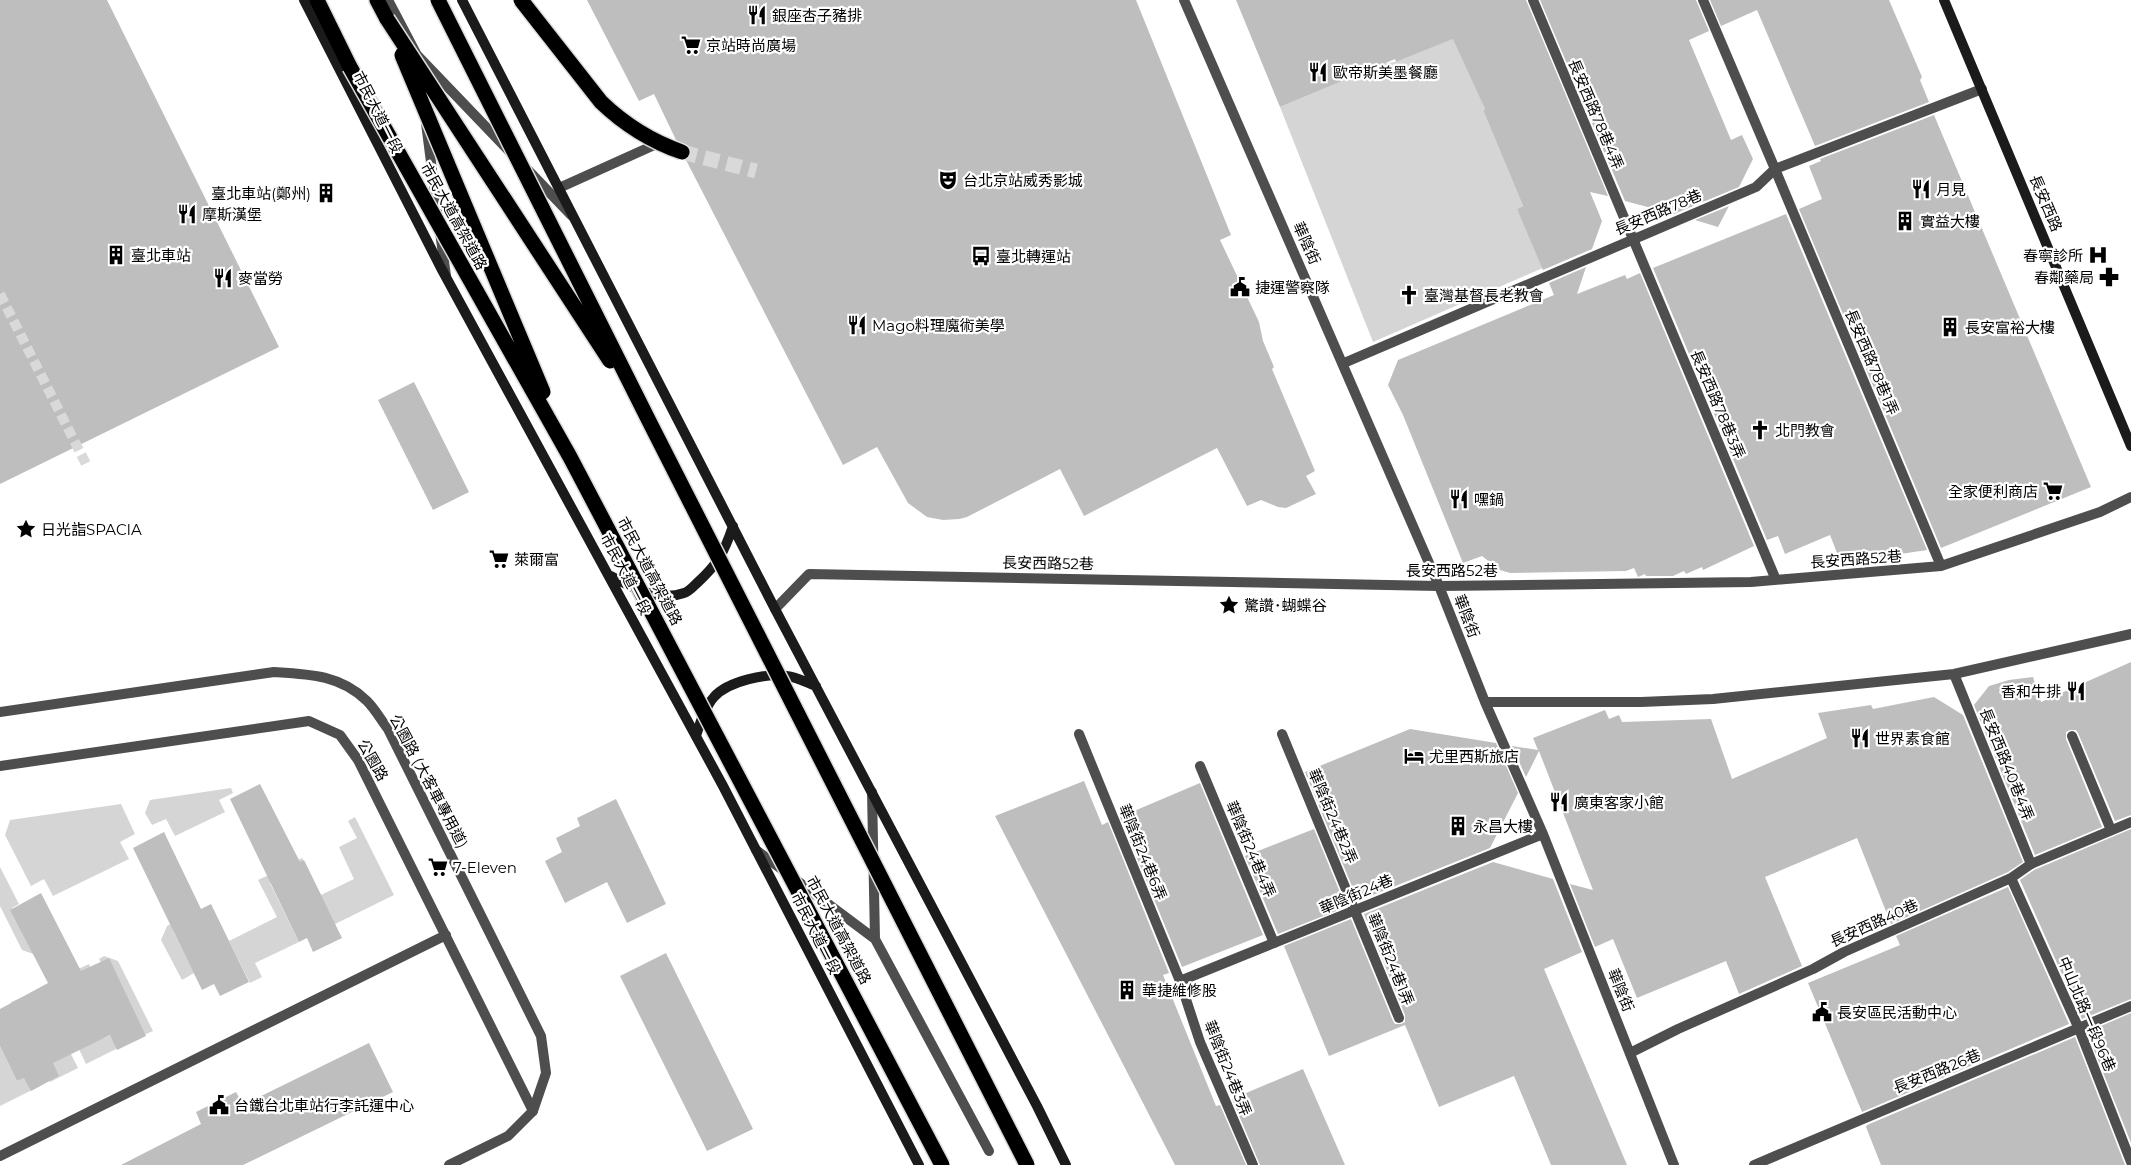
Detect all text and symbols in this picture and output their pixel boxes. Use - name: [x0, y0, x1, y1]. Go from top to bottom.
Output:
- restaurant icon: 銀座杏子豬排: [746, 4, 768, 26]
- place label: 銀座杏子豬排: [772, 6, 862, 25]
- supermarket icon: 京站時尚廣場: [680, 34, 702, 56]
- place label: 京站時尚廣場: [706, 36, 796, 55]
- street label: 長安西路78巷4弄: [1564, 56, 1628, 172]
- restaurant icon: 歐帝斯美墨餐廳: [1307, 61, 1329, 83]
- place label: 歐帝斯美墨餐廳: [1333, 63, 1438, 82]
- street label: 市民大道一段: [349, 68, 407, 156]
- street label: 市民大道高架道路: [417, 159, 491, 273]
- theatre icon: 台北京站威秀影城: [937, 169, 959, 191]
- place label: 台北京站威秀影城: [963, 171, 1083, 190]
- street label: 長安西路: [2026, 172, 2066, 234]
- restaurant icon: 月見: [1910, 178, 1932, 200]
- place label: 月見: [1936, 180, 1966, 199]
- building icon: 臺北車站(鄭州): [315, 182, 337, 204]
- place label: 臺北車站(鄭州): [211, 184, 311, 203]
- street label: 長安西路78巷: [1611, 185, 1705, 239]
- restaurant icon: 摩斯漢堡: [176, 203, 198, 225]
- place label: 摩斯漢堡: [202, 205, 262, 224]
- building icon: 實益大樓: [1894, 210, 1916, 232]
- place label: 實益大樓: [1920, 212, 1980, 231]
- street label: 華陰街: [1289, 219, 1325, 267]
- building icon: 臺北車站: [105, 244, 127, 266]
- hospital icon: 春寧診所: [2087, 244, 2109, 266]
- bus stop icon: 臺北轉運站: [970, 245, 992, 267]
- place label: 臺北車站: [131, 246, 191, 265]
- place label: 春寧診所: [2023, 246, 2083, 265]
- place label: 臺北轉運站: [996, 247, 1071, 266]
- pharmacy icon: 春鄰藥局: [2098, 266, 2120, 288]
- restaurant icon: 麥當勞: [212, 267, 234, 289]
- place label: 春鄰藥局: [2034, 268, 2094, 287]
- place label: 麥當勞: [238, 269, 283, 288]
- public building icon: 捷運警察隊: [1229, 276, 1251, 298]
- place label: 捷運警察隊: [1255, 278, 1330, 297]
- church icon: 臺灣基督長老教會: [1398, 284, 1420, 306]
- place label: 臺灣基督長老教會: [1424, 286, 1544, 305]
- street label: 長安西路78巷1弄: [1841, 306, 1903, 418]
- restaurant icon: Mago料理魔術美學: [846, 314, 868, 336]
- place label: Mago料理魔術美學: [872, 316, 1005, 335]
- building icon: 長安富裕大樓: [1939, 316, 1961, 338]
- place label: 長安富裕大樓: [1965, 318, 2055, 337]
- street label: 長安西路78巷3弄: [1686, 347, 1750, 461]
- church icon: 北門教會: [1749, 419, 1771, 441]
- place label: 北門教會: [1775, 421, 1835, 440]
- supermarket icon: 全家便利商店: [2042, 480, 2064, 502]
- place label: 全家便利商店: [1948, 482, 2038, 501]
- restaurant icon: 嘿鍋: [1448, 488, 1470, 510]
- place label: 嘿鍋: [1474, 490, 1504, 509]
- street label: 市民大道高架道路: [613, 514, 687, 628]
- place icon: 日光詣SPACIA: [15, 518, 37, 540]
- place label: 日光詣SPACIA: [41, 520, 142, 539]
- street label: 市民大道一段: [596, 530, 656, 618]
- street label: 長安西路52巷: [1809, 546, 1903, 572]
- supermarket icon: 萊爾富: [488, 548, 510, 570]
- place label: 萊爾富: [514, 550, 559, 569]
- street label: 長安西路52巷: [1002, 553, 1094, 573]
- street label: 長安西路52巷: [1406, 561, 1498, 580]
- street label: 華陰街: [1450, 592, 1484, 640]
- place icon: 驚讚･蝴蝶谷: [1218, 594, 1240, 616]
- place label: 驚讚･蝴蝶谷: [1244, 596, 1327, 615]
- restaurant icon: 香和牛排: [2065, 680, 2087, 702]
- place label: 香和牛排: [2001, 682, 2061, 701]
- street label: 長安西路40巷4弄: [1976, 705, 2038, 823]
- street label: 公園路 (大客車專用道): [386, 711, 472, 851]
- restaurant icon: 世界素食館: [1849, 727, 1871, 749]
- place label: 世界素食館: [1875, 729, 1950, 748]
- street label: 公園路: [354, 736, 392, 784]
- hotel icon: 尤里西斯旅店: [1403, 745, 1425, 767]
- place label: 尤里西斯旅店: [1429, 747, 1519, 766]
- street label: 華陰街24巷2弄: [1304, 766, 1362, 866]
- restaurant icon: 廣東客家小館: [1548, 791, 1570, 813]
- place label: 廣東客家小館: [1574, 793, 1664, 812]
- street label: 華陰街24巷4弄: [1222, 798, 1280, 900]
- street label: 華陰街24巷6弄: [1115, 801, 1171, 903]
- building icon: 永昌大樓: [1447, 815, 1469, 837]
- place label: 永昌大樓: [1473, 817, 1533, 836]
- supermarket icon: 7-Eleven: [427, 856, 449, 878]
- place label: 7-Eleven: [453, 858, 517, 877]
- street label: 華陰街24巷: [1316, 870, 1396, 918]
- street label: 市民大道高架道路: [802, 873, 876, 987]
- street label: 市民大道一段: [787, 889, 845, 977]
- street label: 長安西路40巷: [1827, 895, 1921, 951]
- street label: 華陰街24巷1弄: [1364, 910, 1418, 1008]
- street label: 中山北路一段96巷: [2054, 954, 2120, 1074]
- street label: 華陰街: [1604, 966, 1638, 1014]
- building icon: 華捷維修股: [1116, 979, 1138, 1001]
- place label: 華捷維修股: [1142, 981, 1217, 1000]
- public building icon: 長安區民活動中心: [1811, 1001, 1833, 1023]
- place label: 長安區民活動中心: [1837, 1003, 1957, 1022]
- street label: 華陰街24巷3弄: [1200, 1017, 1256, 1119]
- street label: 長安西路26巷: [1891, 1045, 1983, 1097]
- public building icon: 台鐵台北車站行李託運中心: [208, 1094, 230, 1116]
- place label: 台鐵台北車站行李託運中心: [234, 1096, 414, 1115]

